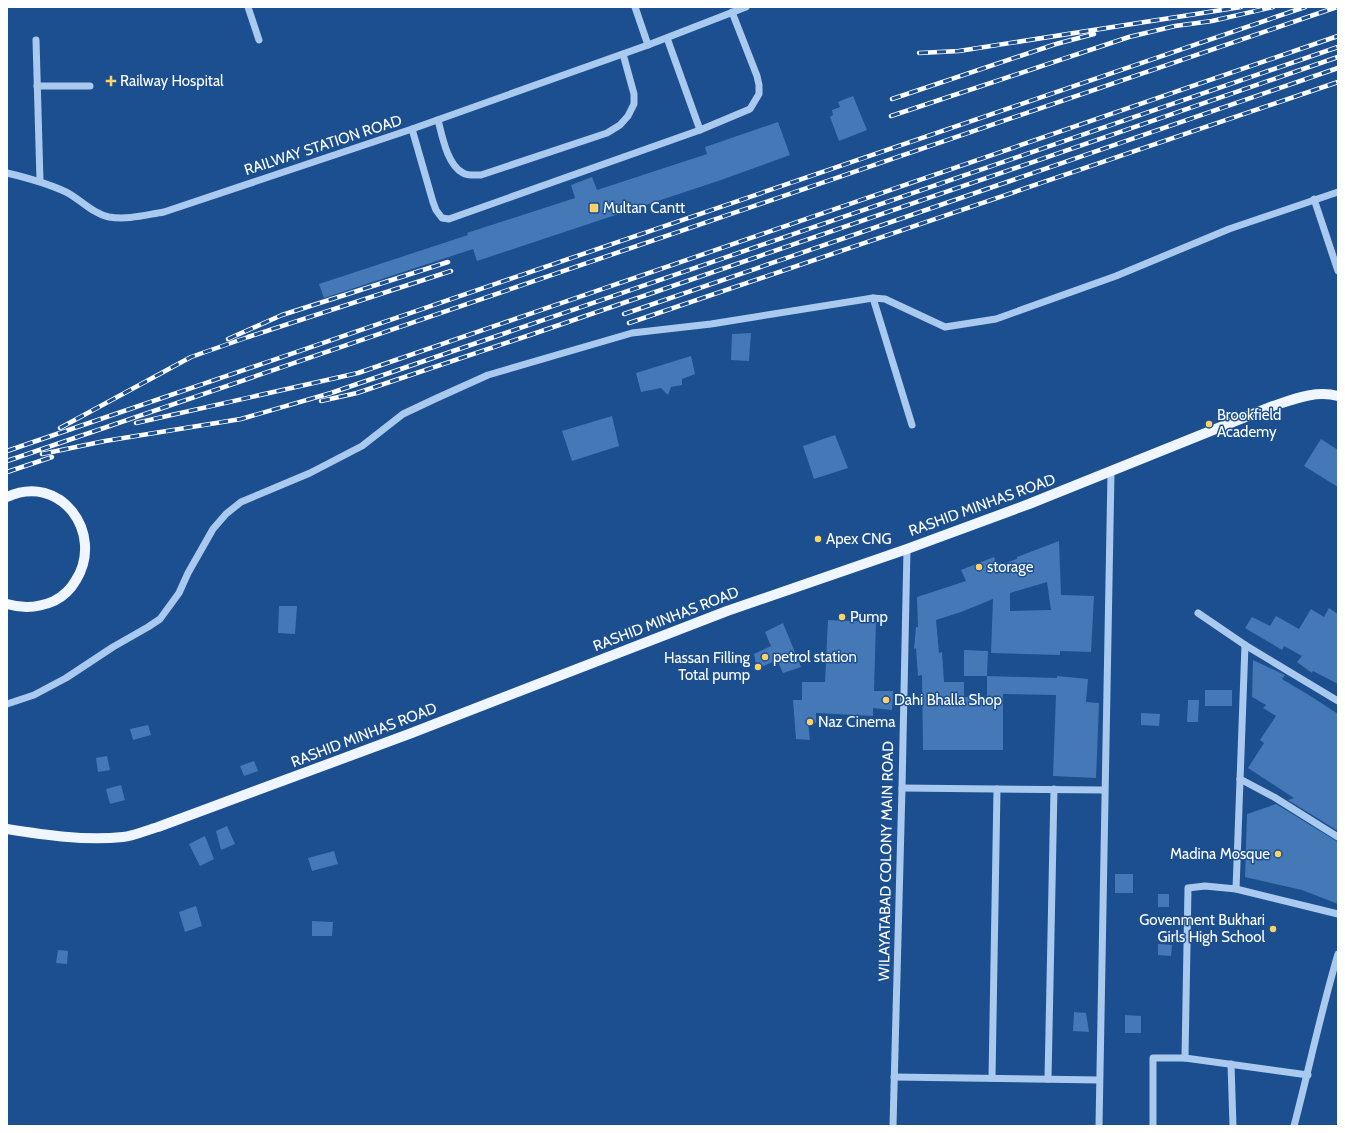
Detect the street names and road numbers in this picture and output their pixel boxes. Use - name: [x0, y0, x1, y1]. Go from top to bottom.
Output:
- street label: RAILWAY STATION ROAD: [242, 111, 404, 179]
- street label: RASHID MINHAS ROAD: [906, 470, 1058, 540]
- street label: RASHID MINHAS ROAD: [591, 583, 742, 655]
- street label: RASHID MINHAS ROAD: [289, 699, 440, 771]
- street label: WILAYATABAD COLONY MAIN ROAD: [875, 741, 897, 981]

